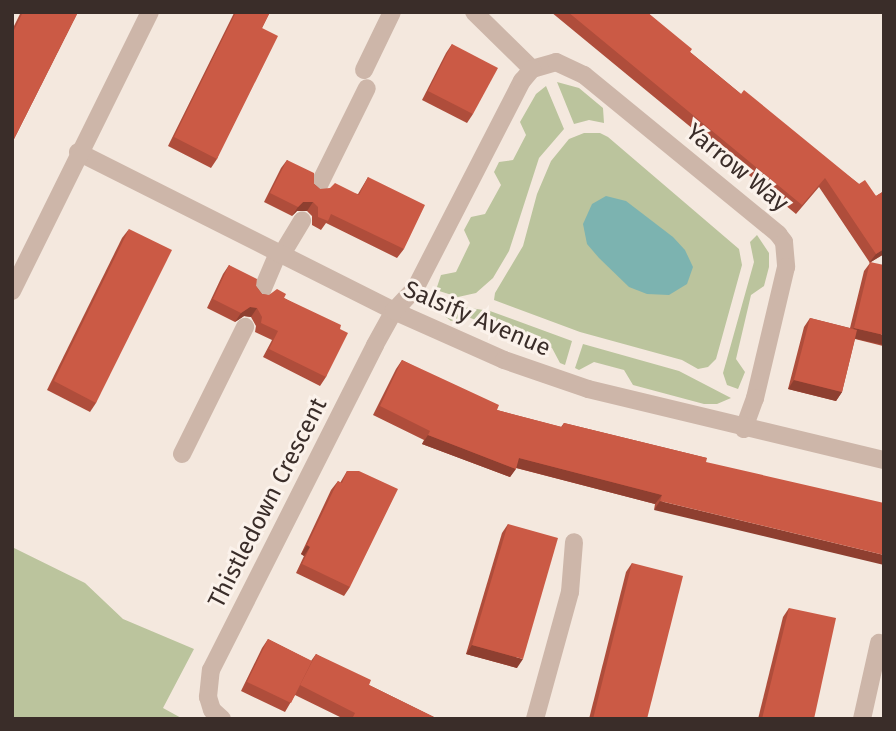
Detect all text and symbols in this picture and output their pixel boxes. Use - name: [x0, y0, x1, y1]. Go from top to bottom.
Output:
- street label: Yarrow Way: [680, 118, 794, 218]
- street label: Salsify Avenue: [399, 275, 555, 363]
- street label: Thistledown Crescent: [203, 393, 333, 613]

